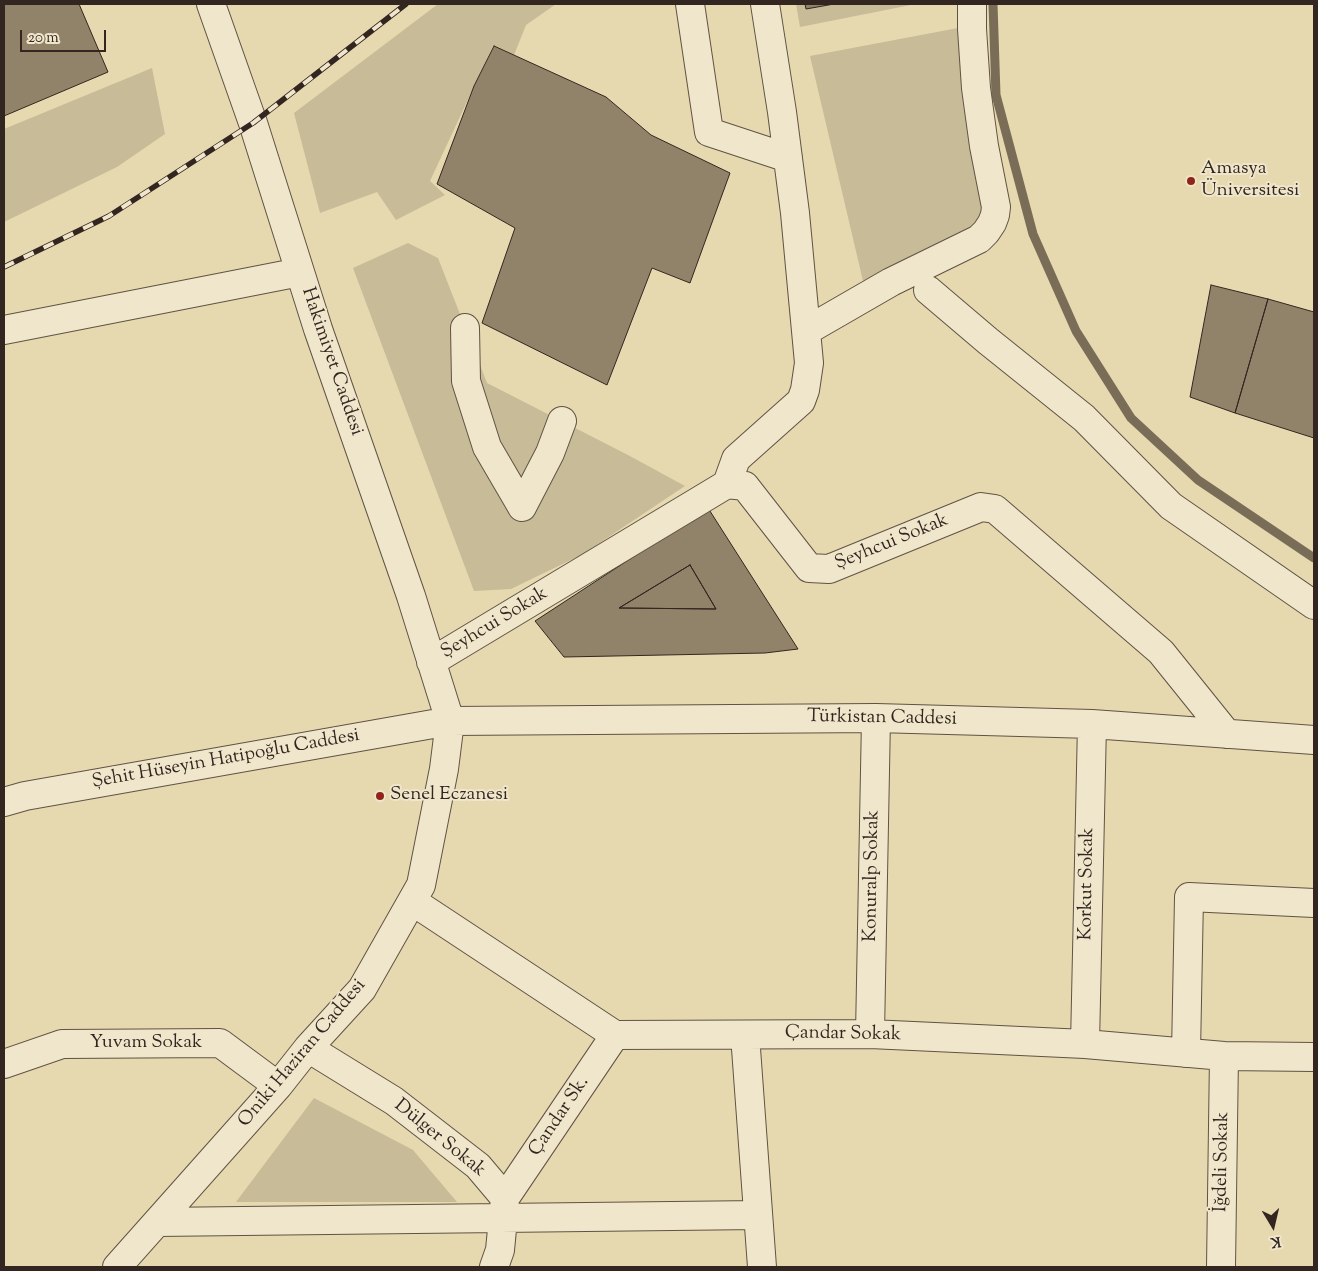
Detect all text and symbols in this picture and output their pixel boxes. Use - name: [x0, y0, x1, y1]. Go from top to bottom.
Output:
- scale bar: [22, 20, 109, 52]
- text: 20 m: [28, 28, 59, 49]
- place label: Amasya Üniversitesi: [1201, 159, 1299, 203]
- marker: Amasya Üniversitesi: [1185, 175, 1197, 187]
- street label: Hakimiyet Caddesi: [295, 285, 367, 439]
- street label: Şeyhcui Sokak: [832, 510, 952, 576]
- street label: Şeyhcui Sokak: [438, 583, 552, 665]
- street label: Türkistan Caddesi: [807, 706, 957, 732]
- street label: Şehit Hüseyin Hatipoğlu Caddesi: [90, 725, 362, 795]
- place label: Senel Eczanesi: [390, 785, 508, 807]
- marker: Senel Eczanesi: [374, 790, 386, 802]
- street label: Konuralp Sokak: [860, 810, 886, 942]
- street label: Korkut Sokak: [1076, 827, 1100, 941]
- street label: Oniki Haziran Caddesi: [234, 975, 372, 1133]
- street label: Çandar Sokak: [785, 1023, 901, 1047]
- street label: Yuvam Sokak: [90, 1033, 202, 1055]
- street label: Çandar Sk.: [525, 1073, 595, 1161]
- street label: Dülger Sokak: [389, 1095, 489, 1183]
- street label: İğdeli Sokak: [1211, 1112, 1235, 1212]
- north arrow: [1248, 1201, 1298, 1251]
- text: K: [1269, 1230, 1282, 1251]

